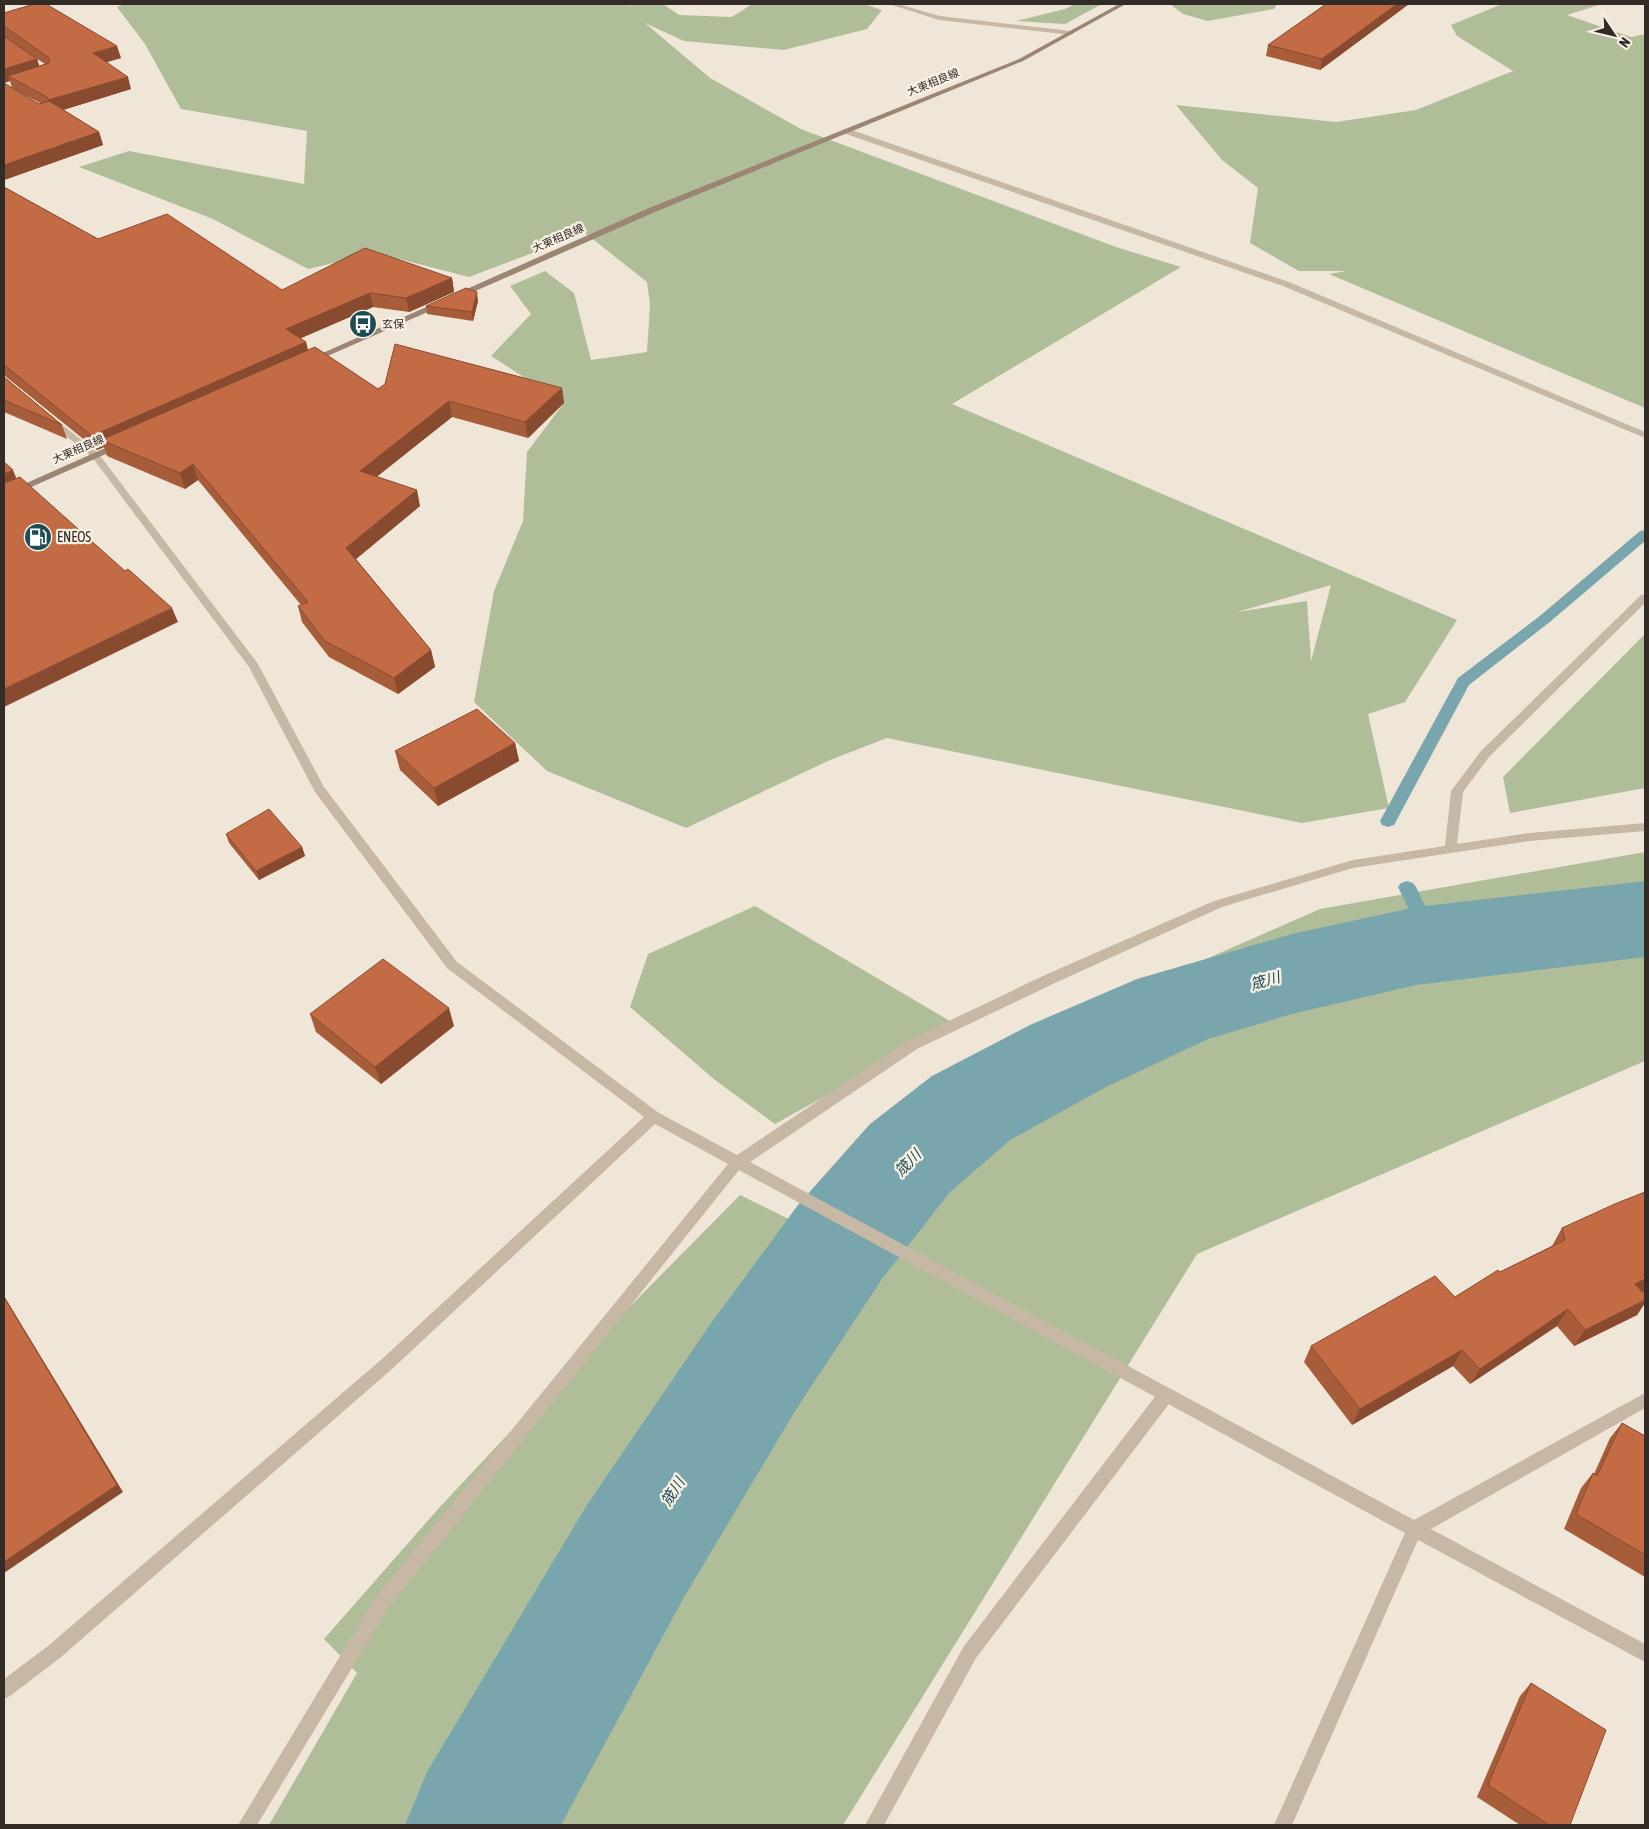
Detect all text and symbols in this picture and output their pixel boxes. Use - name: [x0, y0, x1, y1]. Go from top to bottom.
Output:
- north arrow: [1589, 10, 1639, 60]
- text: N: [1616, 34, 1634, 50]
- street label: 大東相良線: [905, 66, 961, 98]
- street label: 大東相良線: [530, 221, 586, 255]
- bus stop icon: 玄保: [348, 309, 378, 339]
- place label: 玄保: [382, 318, 405, 330]
- street label: 大東相良線: [50, 432, 106, 466]
- fuel station icon: ENEOS: [23, 522, 53, 552]
- place label: ENEOS: [57, 529, 91, 545]
- water label: 筬川: [1248, 968, 1284, 993]
- water label: 筬川: [891, 1145, 926, 1179]
- water label: 筬川: [657, 1473, 689, 1509]

